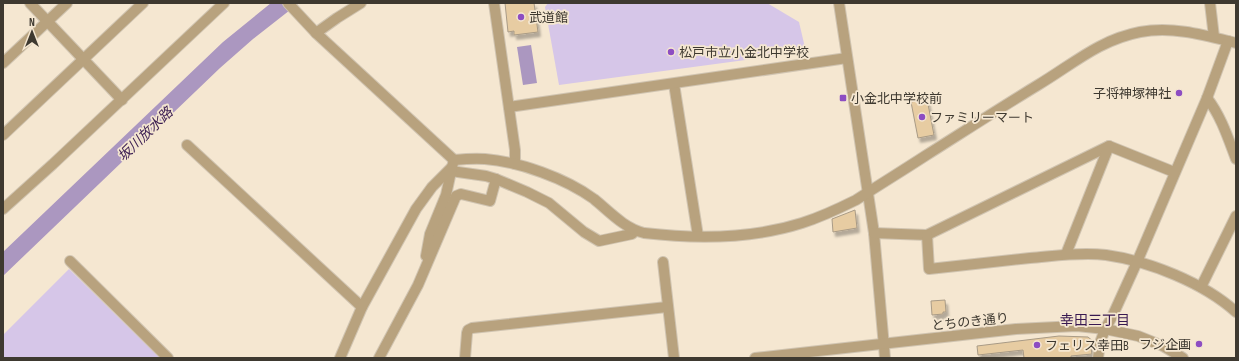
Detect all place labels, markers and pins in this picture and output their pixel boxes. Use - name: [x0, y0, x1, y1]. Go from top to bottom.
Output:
- place label: 武道館: [529, 10, 568, 26]
- marker: 武道館: [516, 12, 526, 22]
- place label: 松戸市立小金北中学校: [679, 45, 809, 61]
- marker: 松戸市立小金北中学校: [666, 47, 676, 57]
- place label: 子将神塚神社: [1093, 86, 1171, 102]
- marker: 子将神塚神社: [1174, 88, 1184, 98]
- place label: 小金北中学校前: [851, 91, 942, 107]
- marker: 小金北中学校前: [838, 93, 848, 103]
- place label: ファミリーマート: [930, 110, 1034, 126]
- marker: ファミリーマート: [917, 112, 927, 122]
- place label: フジ企画: [1139, 337, 1191, 353]
- place label: フェリス幸田B: [1045, 338, 1129, 354]
- marker: フジ企画: [1194, 339, 1204, 349]
- marker: フェリス幸田B: [1032, 340, 1042, 350]

